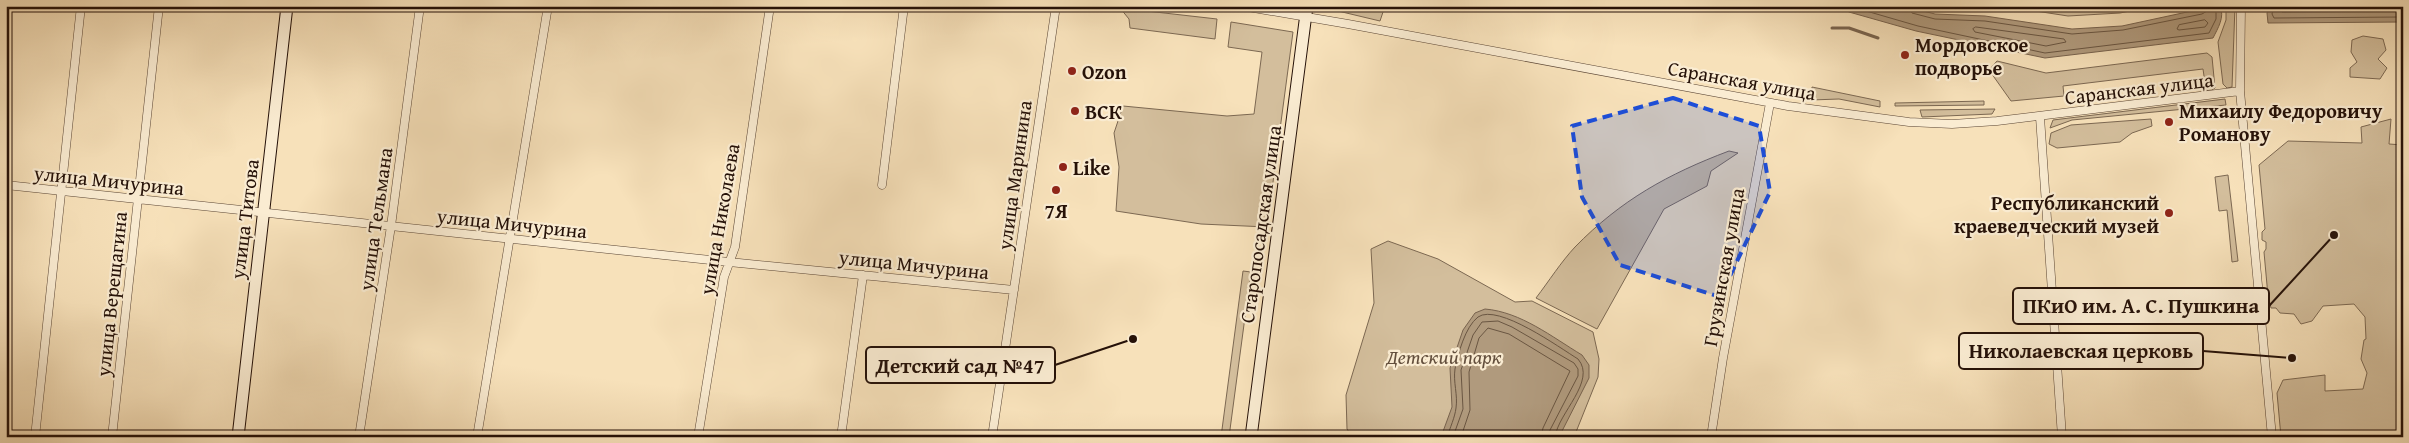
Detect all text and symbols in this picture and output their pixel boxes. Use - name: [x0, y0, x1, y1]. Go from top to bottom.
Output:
- place label: Мордовское подворье: [1915, 30, 2029, 82]
- marker: Мордовское подворье: [1899, 49, 1911, 61]
- street label: Саранская улица: [1666, 53, 1819, 107]
- place label: Ozon: [1082, 57, 1127, 86]
- street label: Саранская улица: [2063, 64, 2216, 112]
- marker: Ozon: [1066, 65, 1078, 77]
- place label: Михаилу Федоровичу Романову: [2179, 96, 2383, 148]
- place label: ВСК: [1085, 97, 1123, 126]
- street label: улица Маринина: [989, 98, 1039, 253]
- marker: ВСК: [1069, 105, 1081, 117]
- marker: Михаилу Федоровичу Романову: [2163, 116, 2175, 128]
- street label: Старопосадская улица: [1232, 123, 1288, 325]
- street label: улица Николаева: [691, 140, 747, 298]
- street label: улица Тельмана: [350, 145, 399, 293]
- place label: Like: [1073, 153, 1111, 182]
- street label: улица Титова: [222, 157, 266, 282]
- street label: улица Мичурина: [32, 158, 186, 202]
- marker: Like: [1057, 161, 1069, 173]
- marker: 7Я: [1050, 184, 1062, 196]
- street label: Грузинская улица: [1695, 185, 1751, 348]
- place label: Республиканский краеведческий музей: [1954, 188, 2159, 240]
- place label: 7Я: [1045, 196, 1068, 225]
- street label: улица Мичурина: [435, 201, 589, 245]
- marker: Республиканский краеведческий музей: [2163, 207, 2175, 219]
- street label: улица Верещагина: [88, 210, 134, 379]
- street label: улица Мичурина: [837, 242, 991, 286]
- callout: ПКиО им. А. С. Пушкина: [2013, 288, 2269, 324]
- text: ПКиО им. А. С. Пушкина: [2023, 290, 2259, 321]
- callout: Николаевская церковь: [1959, 333, 2203, 369]
- text: Николаевская церковь: [1969, 335, 2193, 366]
- park label: Детский парк: [1385, 342, 1502, 371]
- callout: Детский сад №47: [866, 347, 1055, 383]
- text: Детский сад №47: [874, 350, 1045, 381]

